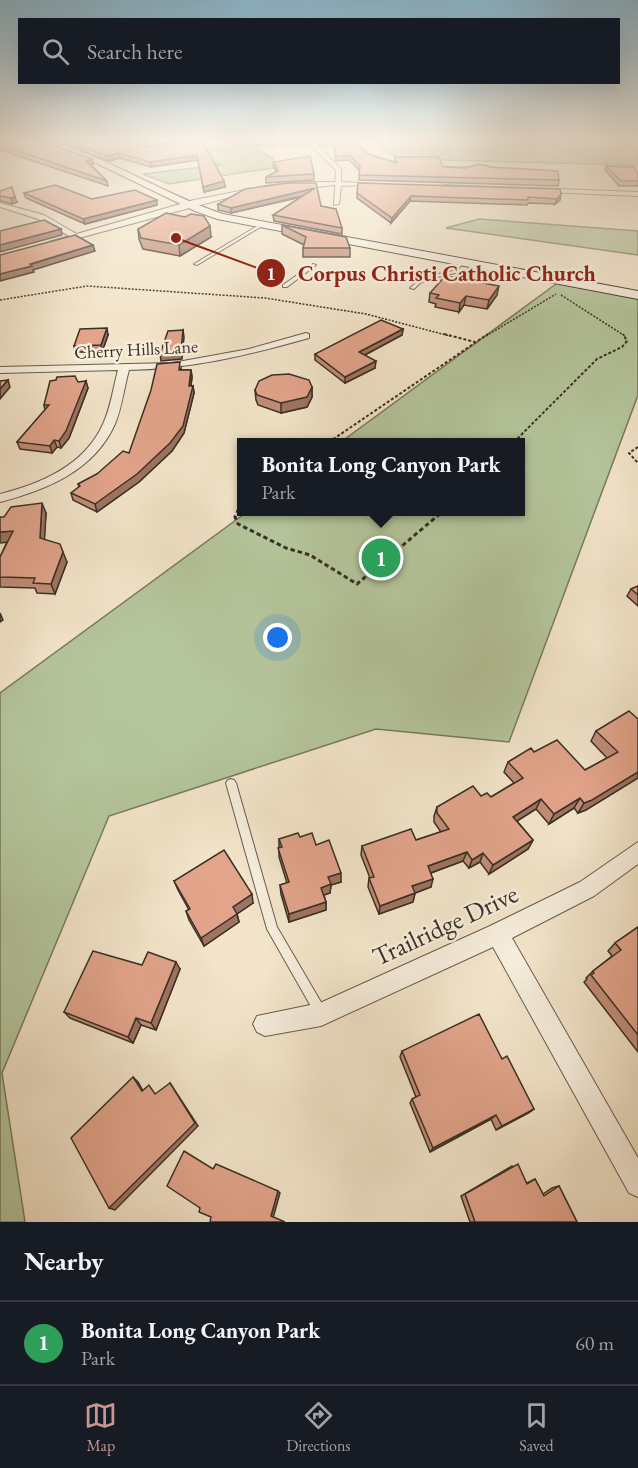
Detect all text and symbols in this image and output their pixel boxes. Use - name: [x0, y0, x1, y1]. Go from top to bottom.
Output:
- search box: [18, 18, 620, 84]
- icon: search: [39, 35, 72, 68]
- text: Search here: [87, 37, 182, 66]
- callout: Corpus Christi Catholic Church: [256, 253, 608, 293]
- text: Corpus Christi Catholic Church: [298, 259, 596, 288]
- text: 1: [266, 262, 276, 285]
- street label: Cherry Hills Lane: [74, 334, 198, 364]
- popup: [237, 438, 525, 516]
- text: Bonita Long Canyon Park: [261, 450, 501, 479]
- text: Park: [261, 479, 296, 505]
- pin: 1: [362, 536, 400, 580]
- your location: [263, 623, 292, 652]
- street label: Trailridge Drive: [367, 876, 523, 974]
- text: Nearby: [24, 1244, 104, 1278]
- text: Bonita Long Canyon Park: [81, 1316, 320, 1345]
- text: 1: [38, 1330, 49, 1356]
- text: 60 m: [575, 1330, 614, 1356]
- text: Park: [81, 1345, 115, 1371]
- tab: Map: [84, 1399, 117, 1456]
- tab: Directions: [286, 1399, 351, 1456]
- tab: Saved: [519, 1399, 554, 1456]

